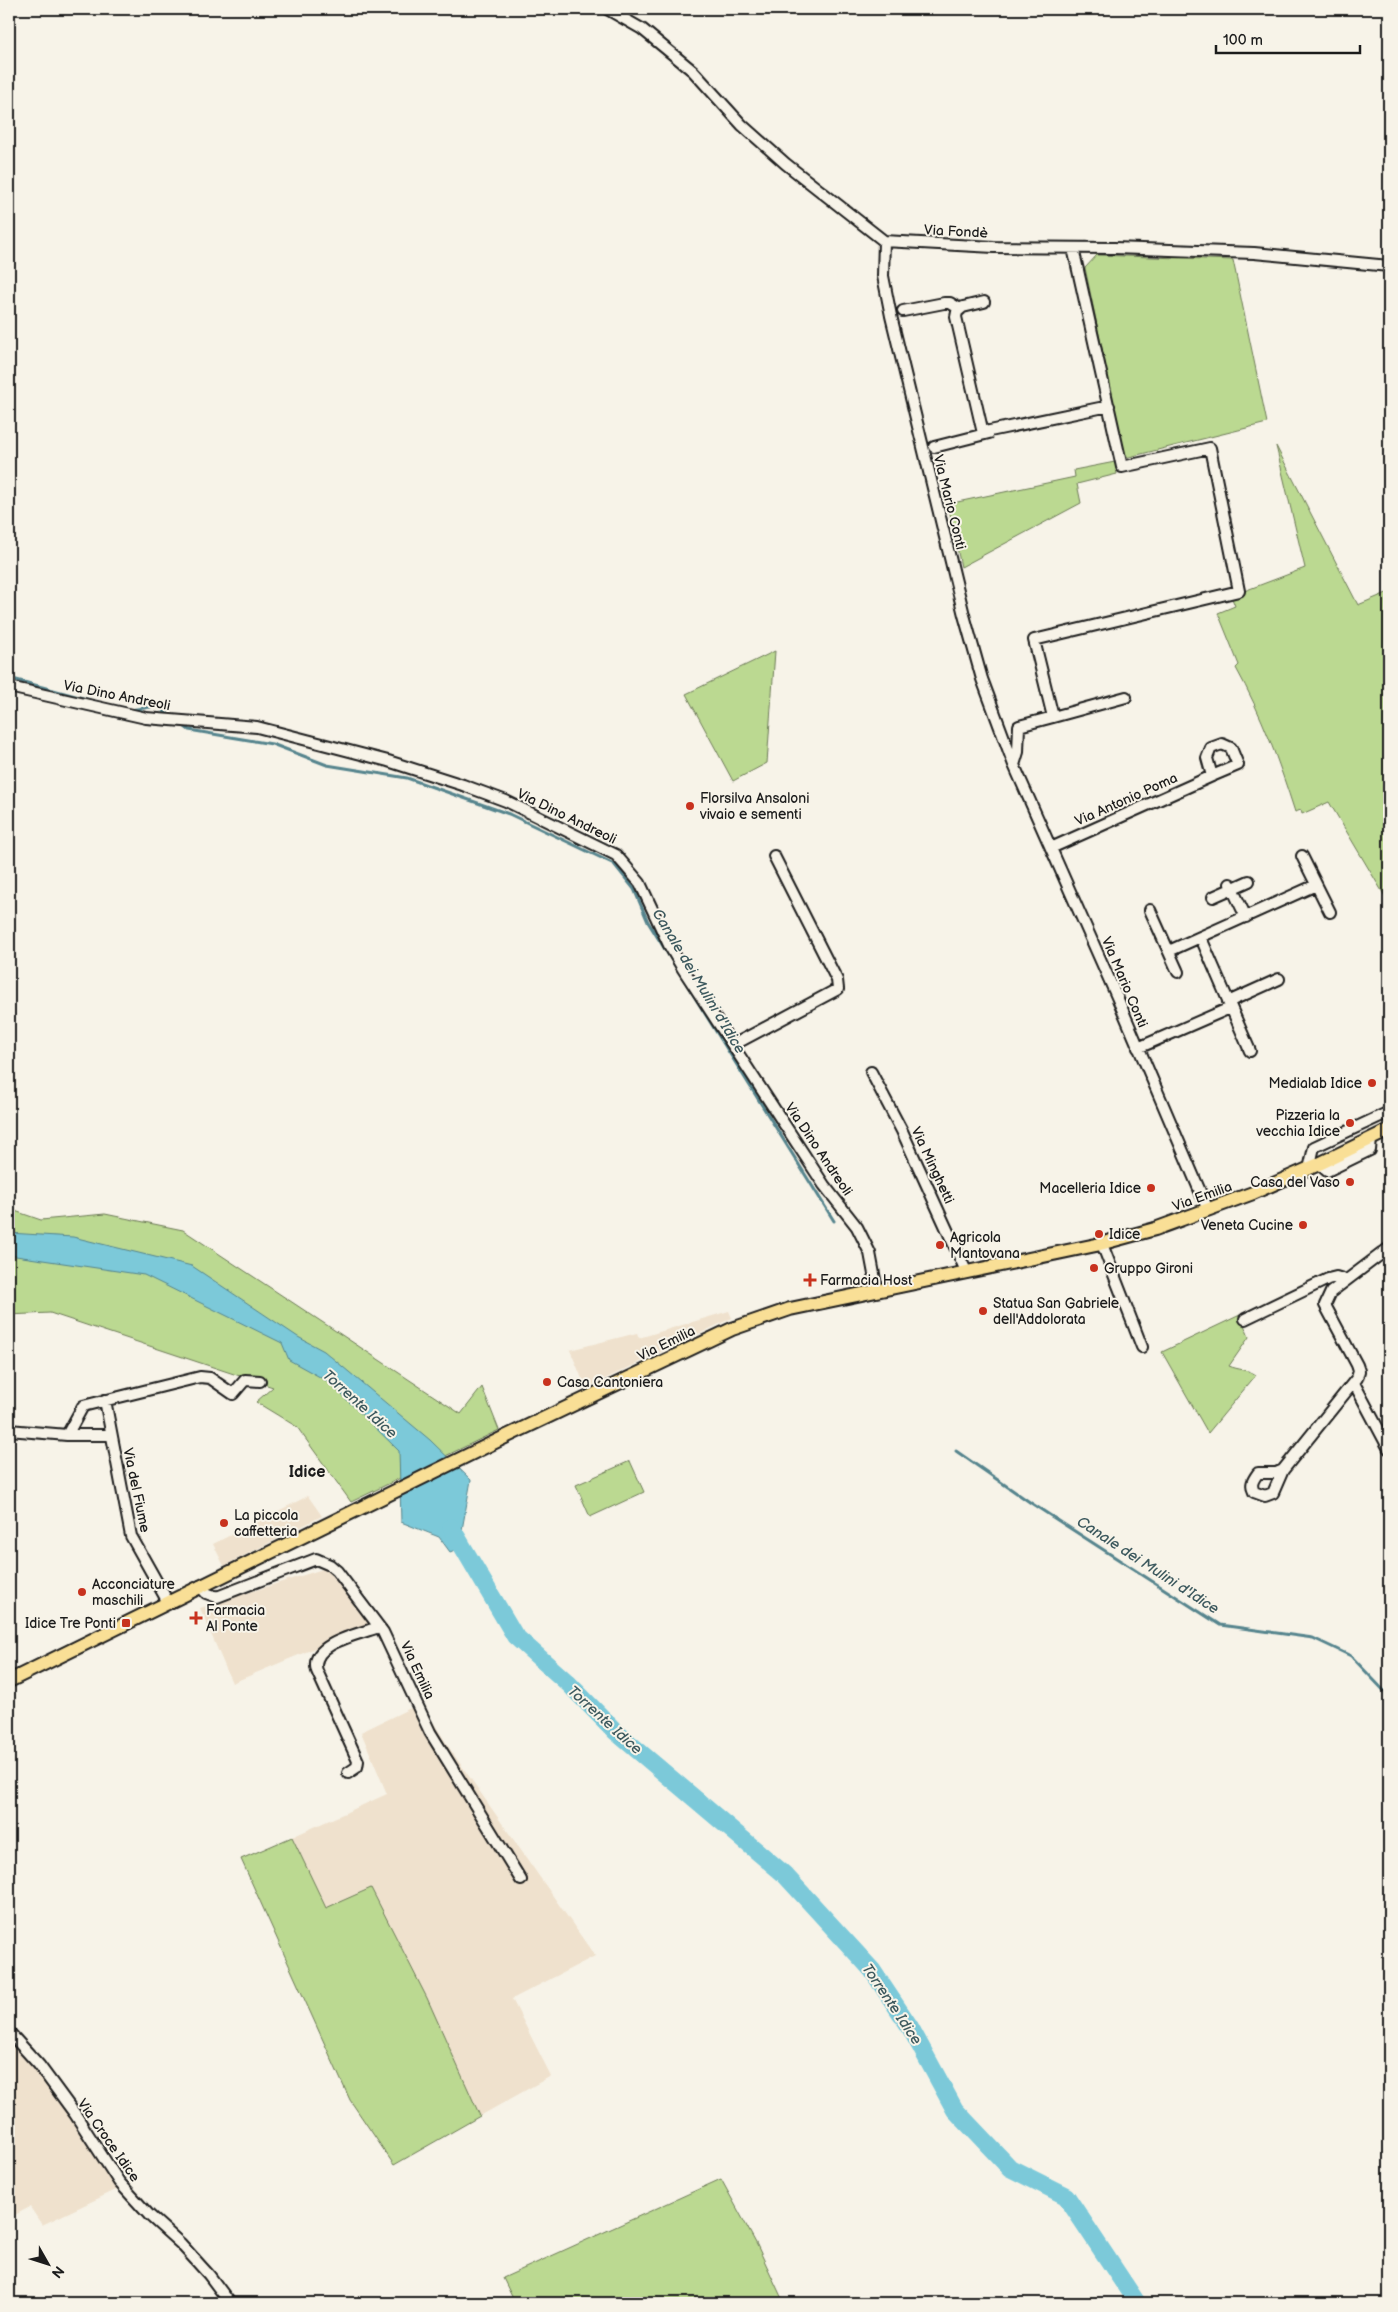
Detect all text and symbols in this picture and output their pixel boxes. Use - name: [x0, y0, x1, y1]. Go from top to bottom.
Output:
- scale bar: [1216, 22, 1359, 54]
- text: 100 m: [1223, 31, 1263, 50]
- street label: Via Fondè: [924, 221, 989, 242]
- street label: Via Mario Conti: [930, 453, 970, 551]
- street label: Via Dino Andreoli: [62, 677, 172, 714]
- street label: Via Antonio Poma: [1072, 769, 1180, 830]
- street label: Via Dino Andreoli: [514, 785, 619, 848]
- place label: Florsilva Ansaloni vivaio e sementi: [699, 790, 809, 823]
- marker: Florsilva Ansaloni vivaio e sementi: [684, 800, 696, 812]
- water label: Canale dei Mulini d'Idice: [648, 905, 750, 1057]
- street label: Via Mario Conti: [1098, 934, 1151, 1030]
- place label: Medialab Idice: [1268, 1075, 1362, 1092]
- marker: Medialab Idice: [1366, 1077, 1378, 1089]
- street label: Via Dino Andreoli: [781, 1099, 856, 1199]
- place label: Pizzeria la vecchia Idice: [1255, 1107, 1340, 1140]
- marker: Pizzeria la vecchia Idice: [1344, 1117, 1356, 1129]
- street label: Via Minghetti: [907, 1124, 958, 1206]
- place label: Casa del Vaso: [1250, 1174, 1340, 1191]
- marker: Casa del Vaso: [1344, 1176, 1356, 1188]
- street label: Via Emilia: [1170, 1178, 1234, 1215]
- place label: Macelleria Idice: [1039, 1180, 1141, 1197]
- marker: Macelleria Idice: [1145, 1182, 1157, 1194]
- place label: Veneta Cucine: [1201, 1217, 1293, 1234]
- marker: Veneta Cucine: [1297, 1219, 1309, 1231]
- place label: Idice: [1109, 1226, 1140, 1243]
- marker: Idice: [1093, 1228, 1105, 1240]
- place label: Agricola Mantovana: [950, 1229, 1020, 1262]
- marker: Agricola Mantovana: [934, 1239, 946, 1251]
- place label: Gruppo Gironi: [1104, 1260, 1193, 1277]
- marker: Gruppo Gironi: [1088, 1262, 1100, 1274]
- place label: Farmacia Host: [820, 1272, 913, 1289]
- marker: Farmacia Host: [804, 1274, 816, 1286]
- place label: Statua San Gabriele dell'Addolorata: [993, 1295, 1119, 1328]
- marker: Statua San Gabriele dell'Addolorata: [977, 1305, 989, 1317]
- street label: Via Emilia: [635, 1322, 698, 1365]
- water label: Torrente Idice: [318, 1366, 401, 1443]
- place label: Casa Cantoniera: [557, 1374, 663, 1391]
- marker: Casa Cantoniera: [541, 1376, 553, 1388]
- street label: Via del Fiume: [119, 1446, 154, 1534]
- district label: Idice: [289, 1463, 325, 1482]
- place label: La piccola caffetteria: [234, 1507, 299, 1540]
- water label: Canale dei Mulini d'Idice: [1073, 1512, 1223, 1619]
- marker: La piccola caffetteria: [218, 1517, 230, 1529]
- place label: Acconciature maschili: [92, 1576, 175, 1609]
- marker: Acconciature maschili: [76, 1586, 88, 1598]
- place label: Farmacia Al Ponte: [206, 1602, 265, 1635]
- marker: Farmacia Al Ponte: [190, 1612, 202, 1624]
- place label: Idice Tre Ponti: [25, 1615, 116, 1632]
- marker: Idice Tre Ponti: [120, 1617, 132, 1629]
- street label: Via Emilia: [397, 1639, 438, 1702]
- water label: Torrente Idice: [563, 1682, 646, 1759]
- water label: Torrente Idice: [857, 1960, 926, 2049]
- street label: Via Croce Idice: [74, 2096, 143, 2185]
- north arrow: [22, 2240, 72, 2290]
- text: N: [48, 2262, 68, 2281]

